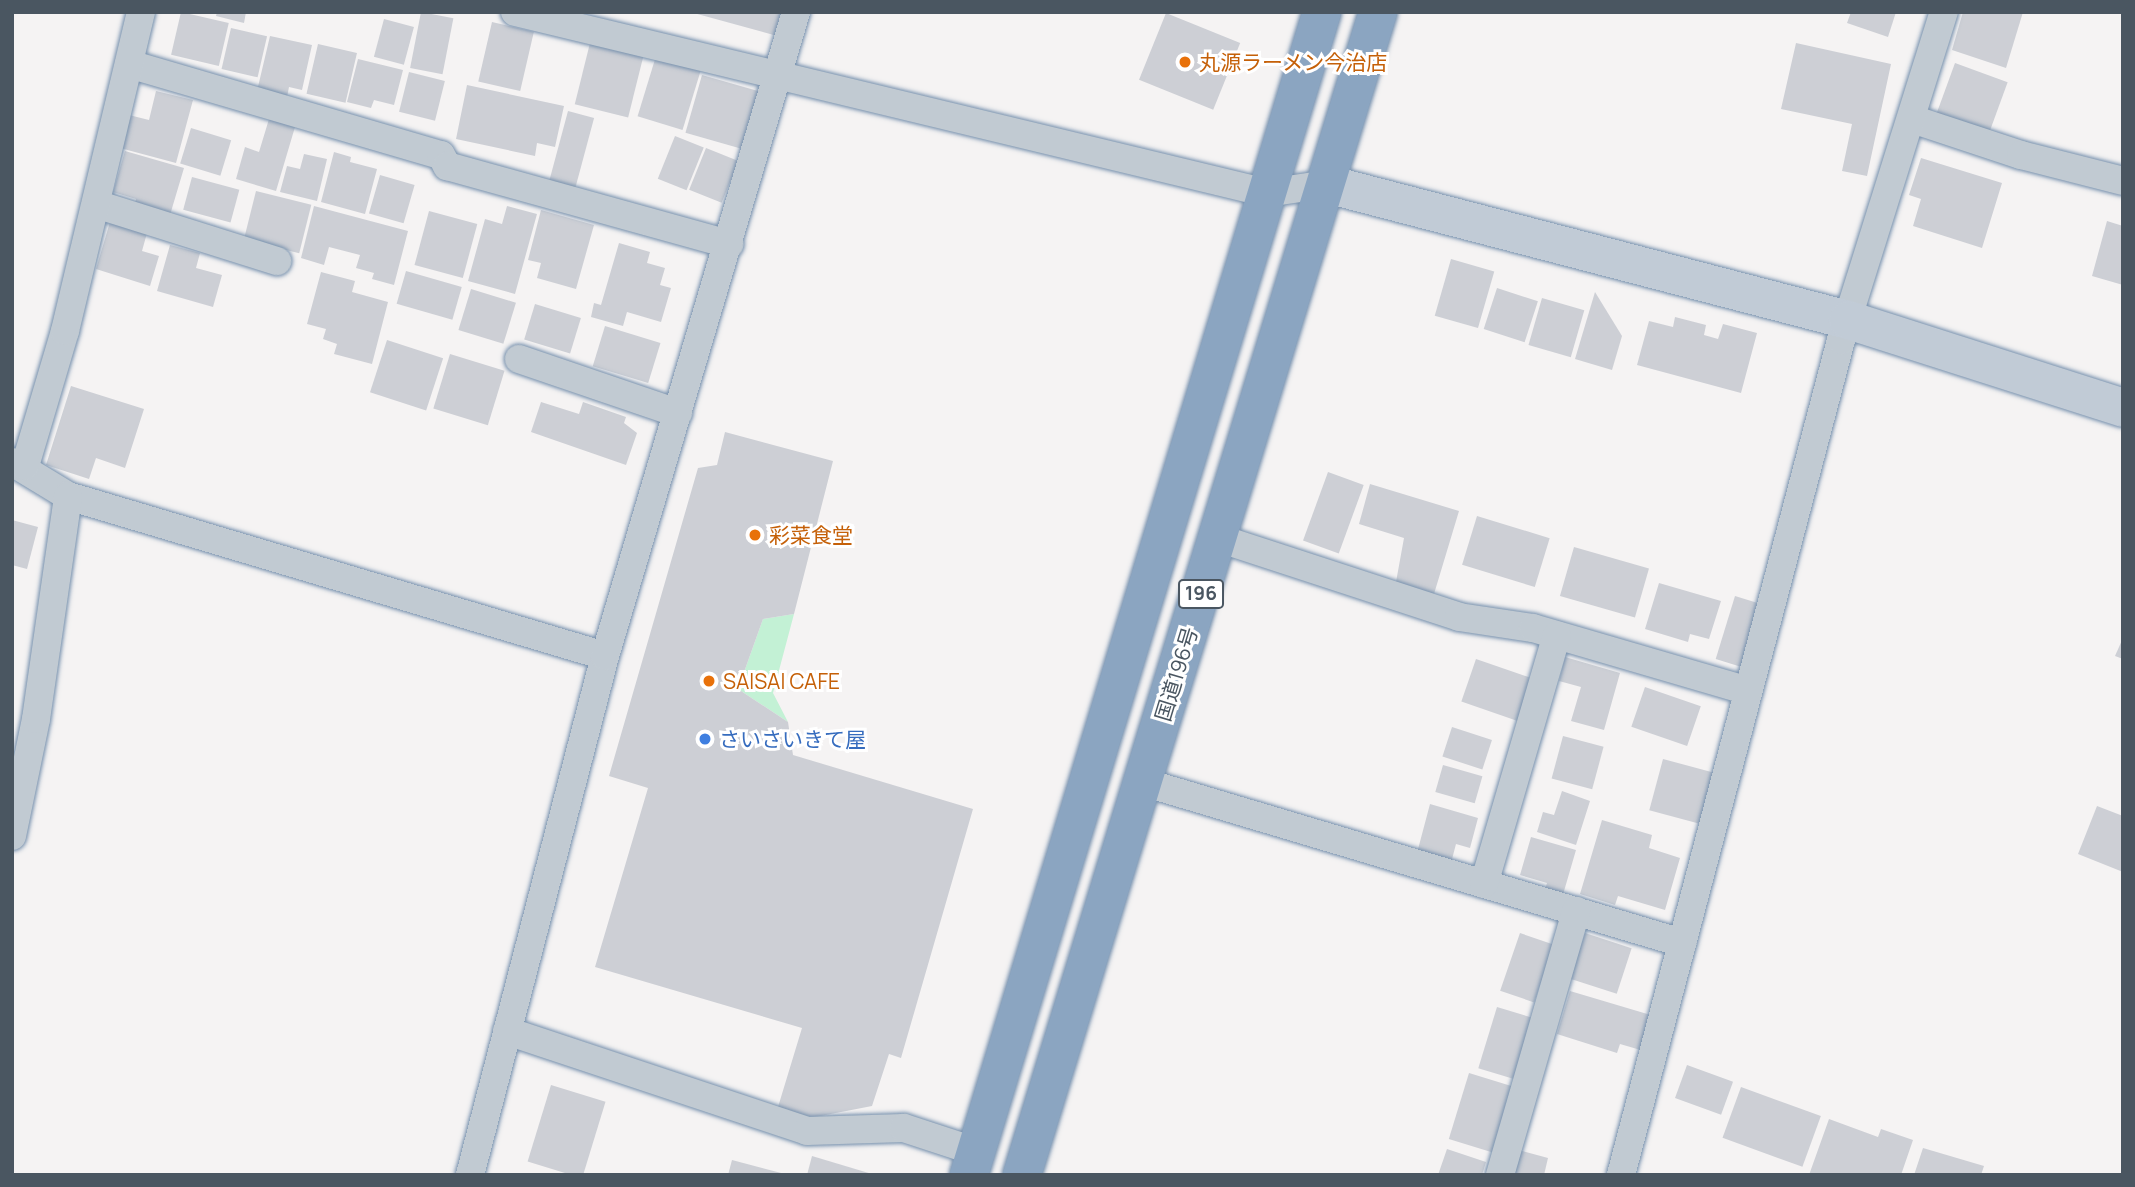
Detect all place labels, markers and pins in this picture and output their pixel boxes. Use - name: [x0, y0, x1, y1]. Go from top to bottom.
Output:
- place label: 丸源ラーメン今治店: [1199, 49, 1388, 75]
- marker: 丸源ラーメン今治店: [1177, 54, 1193, 70]
- place label: 彩菜食堂: [769, 522, 853, 548]
- marker: 彩菜食堂: [747, 527, 763, 543]
- place label: SAISAI CAFE: [723, 668, 840, 694]
- marker: SAISAI CAFE: [701, 673, 717, 689]
- place label: さいさいきて屋: [719, 726, 866, 752]
- marker: さいさいきて屋: [697, 731, 713, 747]

